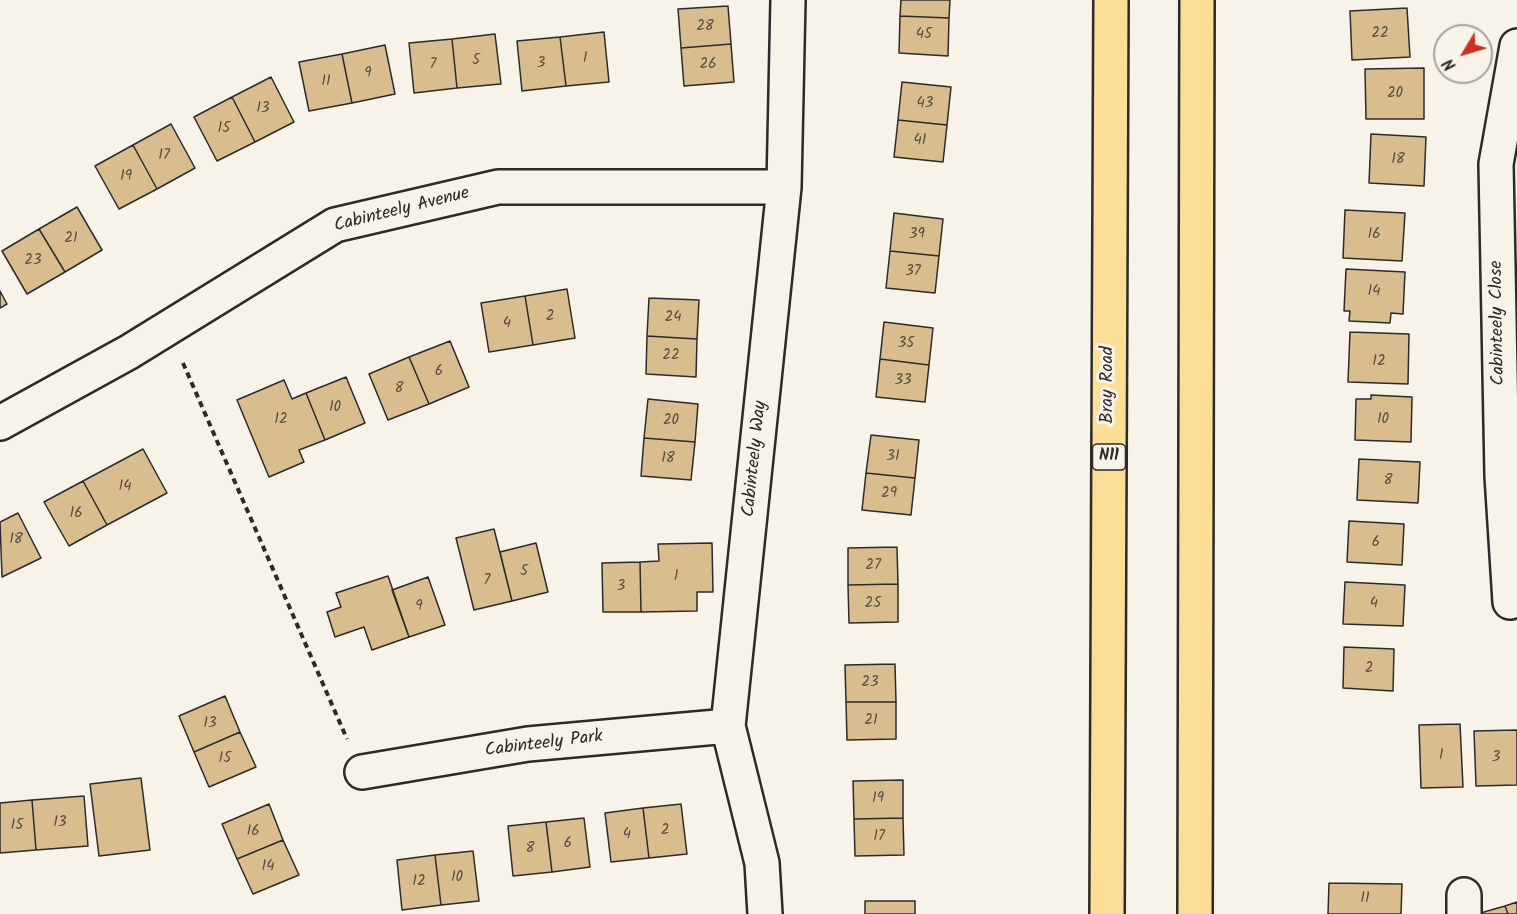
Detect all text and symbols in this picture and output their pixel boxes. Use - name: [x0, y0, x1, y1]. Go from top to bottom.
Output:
- house number: 28: [696, 18, 714, 36]
- north arrow: [1433, 24, 1493, 84]
- house number: 22: [1371, 25, 1389, 43]
- house number: 45: [916, 26, 932, 44]
- house number: 1: [583, 50, 587, 68]
- house number: 5: [472, 52, 480, 70]
- text: N: [1437, 52, 1463, 76]
- house number: 3: [537, 55, 545, 73]
- house number: 7: [430, 56, 436, 74]
- house number: 26: [699, 56, 717, 74]
- house number: 9: [364, 65, 372, 83]
- house number: 11: [321, 73, 331, 91]
- house number: 20: [1387, 85, 1403, 103]
- house number: 43: [917, 95, 933, 113]
- house number: 13: [256, 100, 270, 118]
- house number: 15: [218, 120, 230, 138]
- house number: 41: [914, 132, 926, 150]
- house number: 17: [158, 147, 170, 165]
- house number: 18: [1391, 151, 1405, 169]
- house number: 19: [120, 168, 132, 186]
- street label: Cabinteely Avenue: [332, 184, 472, 238]
- house number: 39: [909, 226, 925, 244]
- house number: 16: [1367, 226, 1381, 244]
- house number: 21: [64, 230, 78, 248]
- house number: 23: [24, 252, 42, 270]
- street label: Cabinteely Close: [1487, 260, 1511, 386]
- house number: 37: [905, 263, 921, 281]
- house number: 14: [1368, 283, 1380, 301]
- house number: 2: [546, 308, 554, 326]
- house number: 24: [665, 309, 681, 327]
- house number: 4: [503, 315, 511, 333]
- house number: 35: [898, 335, 914, 353]
- street label: Bray Road: [1098, 346, 1120, 424]
- house number: 22: [662, 347, 680, 365]
- house number: 12: [1372, 353, 1386, 371]
- house number: 6: [435, 363, 443, 381]
- house number: 33: [894, 372, 912, 390]
- house number: 8: [394, 380, 404, 398]
- house number: 10: [329, 399, 341, 417]
- street label: Cabinteely Way: [739, 400, 773, 518]
- house number: 12: [274, 411, 288, 429]
- house number: 10: [1377, 411, 1389, 429]
- house number: 20: [663, 412, 679, 430]
- road number: N11: [1092, 444, 1126, 470]
- house number: 31: [886, 448, 900, 466]
- house number: 18: [661, 450, 675, 468]
- house number: 8: [1383, 472, 1393, 490]
- house number: 14: [119, 478, 131, 496]
- house number: 29: [881, 485, 897, 503]
- house number: 16: [69, 505, 83, 523]
- house number: 18: [9, 531, 23, 549]
- house number: 6: [1372, 534, 1380, 552]
- house number: 27: [865, 557, 881, 575]
- house number: 5: [520, 563, 528, 581]
- house number: 1: [674, 568, 678, 586]
- house number: 7: [484, 572, 490, 590]
- house number: 3: [617, 578, 625, 596]
- house number: 25: [865, 595, 881, 613]
- house number: 4: [1370, 595, 1378, 613]
- house number: 9: [415, 598, 423, 616]
- house number: 2: [1365, 660, 1373, 678]
- house number: 23: [861, 674, 879, 692]
- house number: 21: [864, 712, 878, 730]
- house number: 13: [203, 715, 217, 733]
- street label: Cabinteely Park: [484, 727, 604, 763]
- house number: 1: [1439, 747, 1443, 765]
- house number: 3: [1492, 749, 1500, 767]
- house number: 15: [219, 750, 231, 768]
- house number: 19: [872, 790, 884, 808]
- house number: 13: [53, 814, 67, 832]
- house number: 15: [11, 817, 23, 835]
- house number: 2: [661, 822, 669, 840]
- house number: 16: [246, 823, 260, 841]
- house number: 4: [623, 826, 631, 844]
- house number: 17: [873, 828, 885, 846]
- house number: 6: [564, 835, 572, 853]
- house number: 8: [525, 840, 535, 858]
- house number: 14: [262, 858, 274, 876]
- house number: 10: [451, 869, 463, 887]
- house number: 12: [412, 873, 426, 891]
- house number: 11: [1360, 890, 1370, 908]

